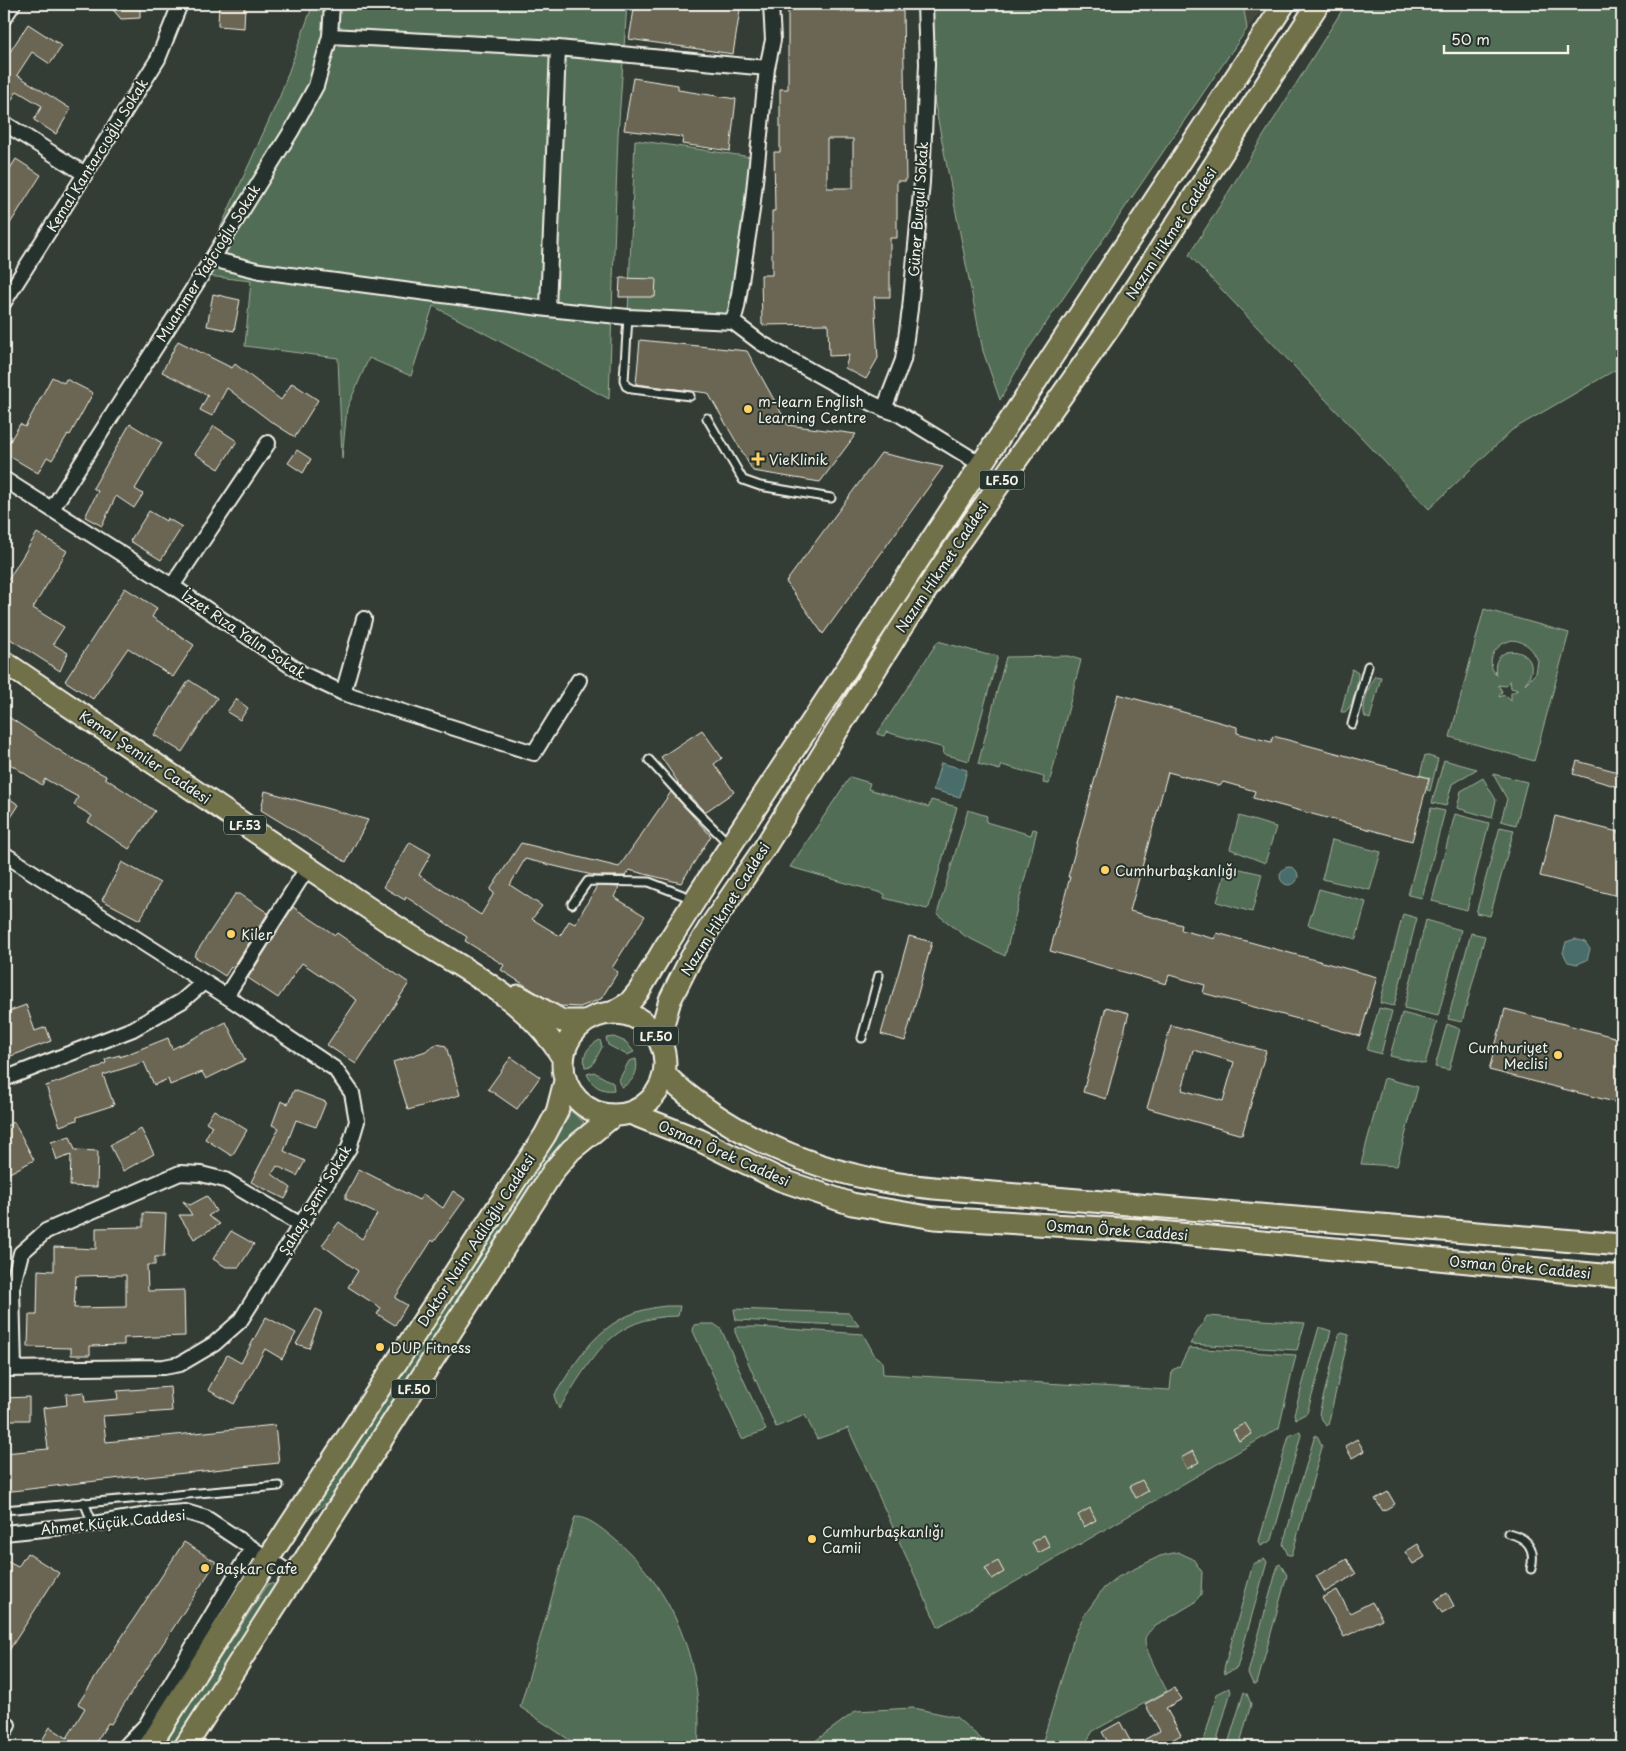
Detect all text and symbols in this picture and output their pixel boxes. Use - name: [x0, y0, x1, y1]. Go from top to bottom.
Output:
- scale bar: [1444, 22, 1567, 54]
- text: 50 m: [1451, 27, 1490, 50]
- street label: Kemal Kantarcıoğlu Sokak: [41, 74, 153, 236]
- street label: Güner Burgul Sokak: [903, 141, 933, 277]
- street label: Nazım Hikmet Caddesi: [1120, 163, 1222, 303]
- street label: Muammer Yağcıoğlu Sokak: [151, 180, 265, 346]
- place label: m-learn English Learning Centre: [758, 391, 867, 428]
- marker: m-learn English Learning Centre: [742, 403, 754, 415]
- place label: VieKlinik: [769, 449, 829, 470]
- marker: VieKlinik: [751, 452, 765, 466]
- road number: LF.50: [980, 470, 1024, 490]
- street label: Nazım Hikmet Caddesi: [890, 497, 994, 637]
- street label: İzzet Rıza Yalın Sokak: [178, 585, 310, 683]
- street label: Kemal Şemiler Caddesi: [75, 705, 215, 809]
- road number: LF.53: [224, 816, 266, 834]
- street label: Nazım Hikmet Caddesi: [675, 838, 775, 980]
- place label: Cumhurbaşkanlığı: [1115, 860, 1237, 881]
- marker: Cumhurbaşkanlığı: [1099, 864, 1111, 876]
- place label: Kiler: [241, 924, 273, 945]
- marker: Kiler: [225, 928, 237, 940]
- road number: LF.50: [634, 1026, 678, 1046]
- place label: Cumhuriyet Meclisi: [1468, 1037, 1548, 1074]
- marker: Cumhuriyet Meclisi: [1552, 1049, 1564, 1061]
- street label: Osman Örek Caddesi: [655, 1115, 793, 1192]
- street label: Şahap Şemi Sokak: [274, 1141, 356, 1259]
- street label: Doktor Naim Adiloğlu Caddesi: [412, 1149, 540, 1331]
- street label: Osman Örek Caddesi: [1045, 1215, 1189, 1245]
- street label: Osman Örek Caddesi: [1448, 1250, 1592, 1284]
- place label: DUP Fitness: [390, 1337, 471, 1358]
- marker: DUP Fitness: [374, 1341, 386, 1353]
- road number: LF.50: [392, 1380, 436, 1398]
- street label: Ahmet Küçük Caddesi: [40, 1504, 187, 1540]
- place label: Cumhurbaşkanlığı Camii: [822, 1521, 944, 1558]
- marker: Cumhurbaşkanlığı Camii: [806, 1533, 818, 1545]
- place label: Başkar Cafe: [215, 1558, 298, 1579]
- marker: Başkar Cafe: [199, 1562, 211, 1574]

